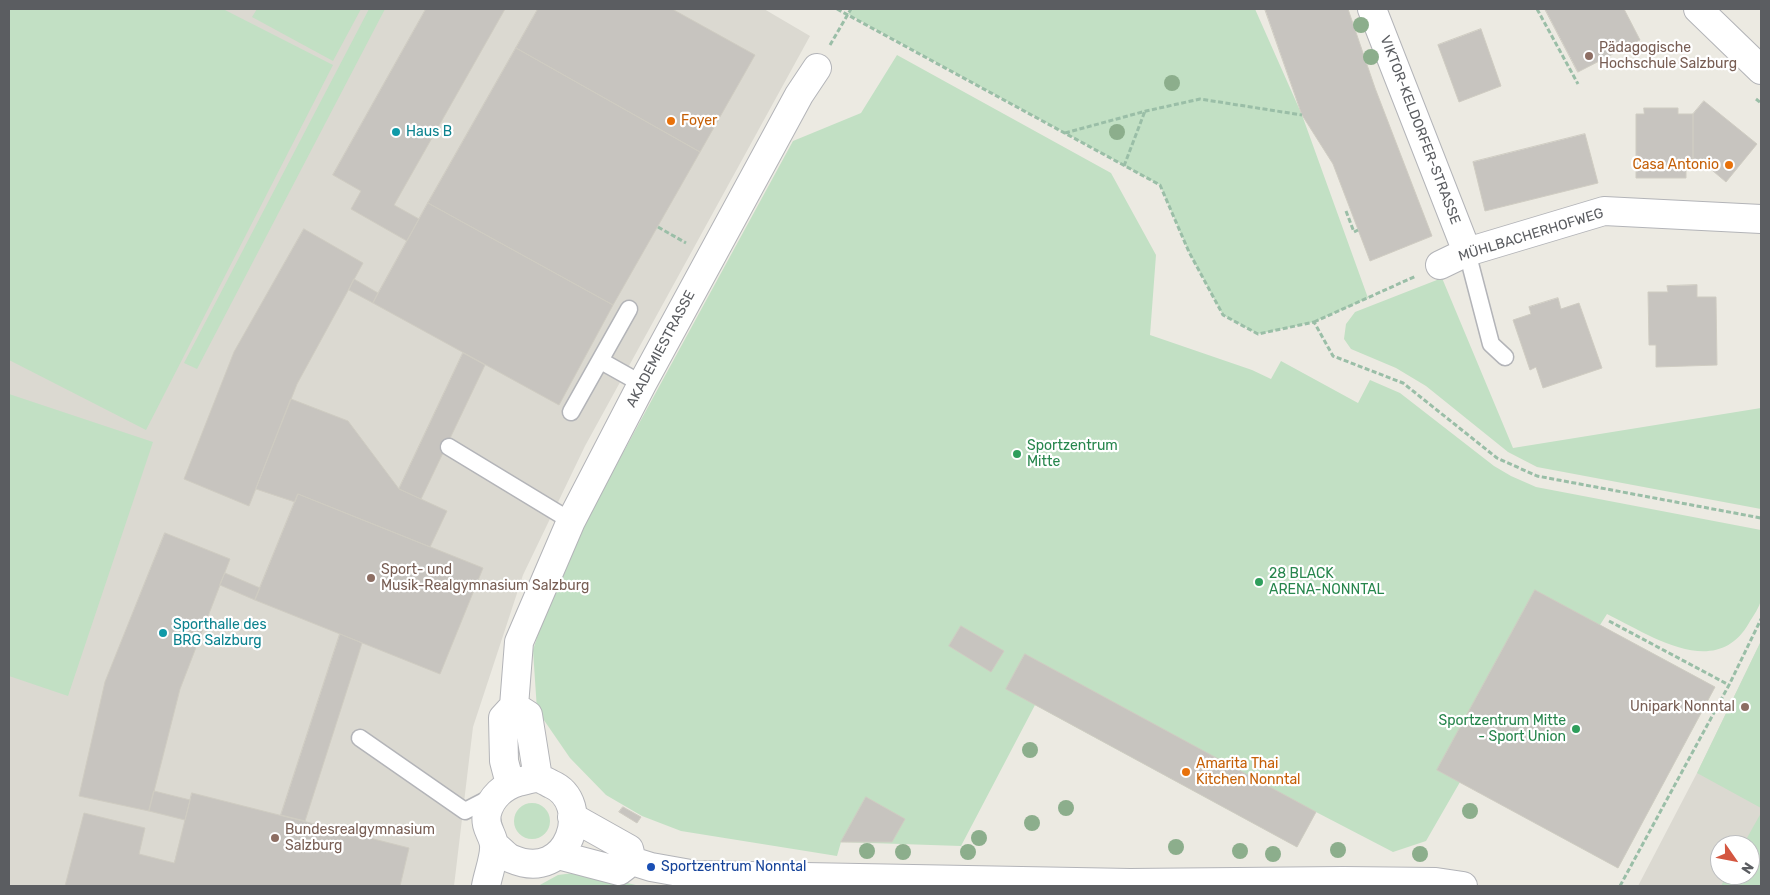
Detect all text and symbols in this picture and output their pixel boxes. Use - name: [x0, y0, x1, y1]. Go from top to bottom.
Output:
- street label: VIKTOR-KELDORFER-STRASSE: [1376, 33, 1464, 227]
- place label: Pädagogische Hochschule Salzburg: [1599, 40, 1737, 72]
- marker: Pädagogische Hochschule Salzburg: [1583, 50, 1595, 62]
- place label: Foyer: [681, 113, 717, 129]
- marker: Foyer: [665, 115, 677, 127]
- place label: Haus B: [406, 124, 452, 140]
- marker: Haus B: [390, 126, 402, 138]
- place label: Casa Antonio: [1632, 157, 1719, 173]
- marker: Casa Antonio: [1723, 159, 1735, 171]
- street label: MÜHLBACHERHOFWEG: [1456, 205, 1606, 265]
- street label: AKADEMIESTRASSE: [623, 288, 699, 410]
- place label: Sportzentrum Mitte: [1027, 438, 1118, 471]
- marker: Sportzentrum Mitte: [1011, 448, 1023, 460]
- place label: Sport- und Musik-Realgymnasium Salzburg: [381, 562, 589, 594]
- place label: 28 BLACK ARENA-NONNTAL: [1269, 566, 1384, 598]
- marker: Sport- und Musik-Realgymnasium Salzburg: [365, 572, 377, 584]
- marker: 28 BLACK ARENA-NONNTAL: [1253, 576, 1265, 588]
- place label: Sporthalle des BRG Salzburg: [173, 617, 267, 650]
- marker: Sporthalle des BRG Salzburg: [157, 627, 169, 639]
- place label: Unipark Nonntal: [1630, 699, 1735, 715]
- marker: Unipark Nonntal: [1739, 701, 1751, 713]
- place label: Sportzentrum Mitte - Sport Union: [1438, 713, 1566, 746]
- marker: Sportzentrum Mitte - Sport Union: [1570, 723, 1582, 735]
- place label: Amarita Thai Kitchen Nonntal: [1196, 756, 1301, 789]
- marker: Amarita Thai Kitchen Nonntal: [1180, 766, 1192, 778]
- place label: Bundesrealgymnasium Salzburg: [285, 822, 435, 854]
- marker: Bundesrealgymnasium Salzburg: [269, 832, 281, 844]
- north arrow: [1710, 835, 1760, 885]
- place label: Sportzentrum Nonntal: [661, 859, 806, 875]
- text: N: [1737, 859, 1757, 877]
- marker: Sportzentrum Nonntal: [645, 861, 657, 873]

